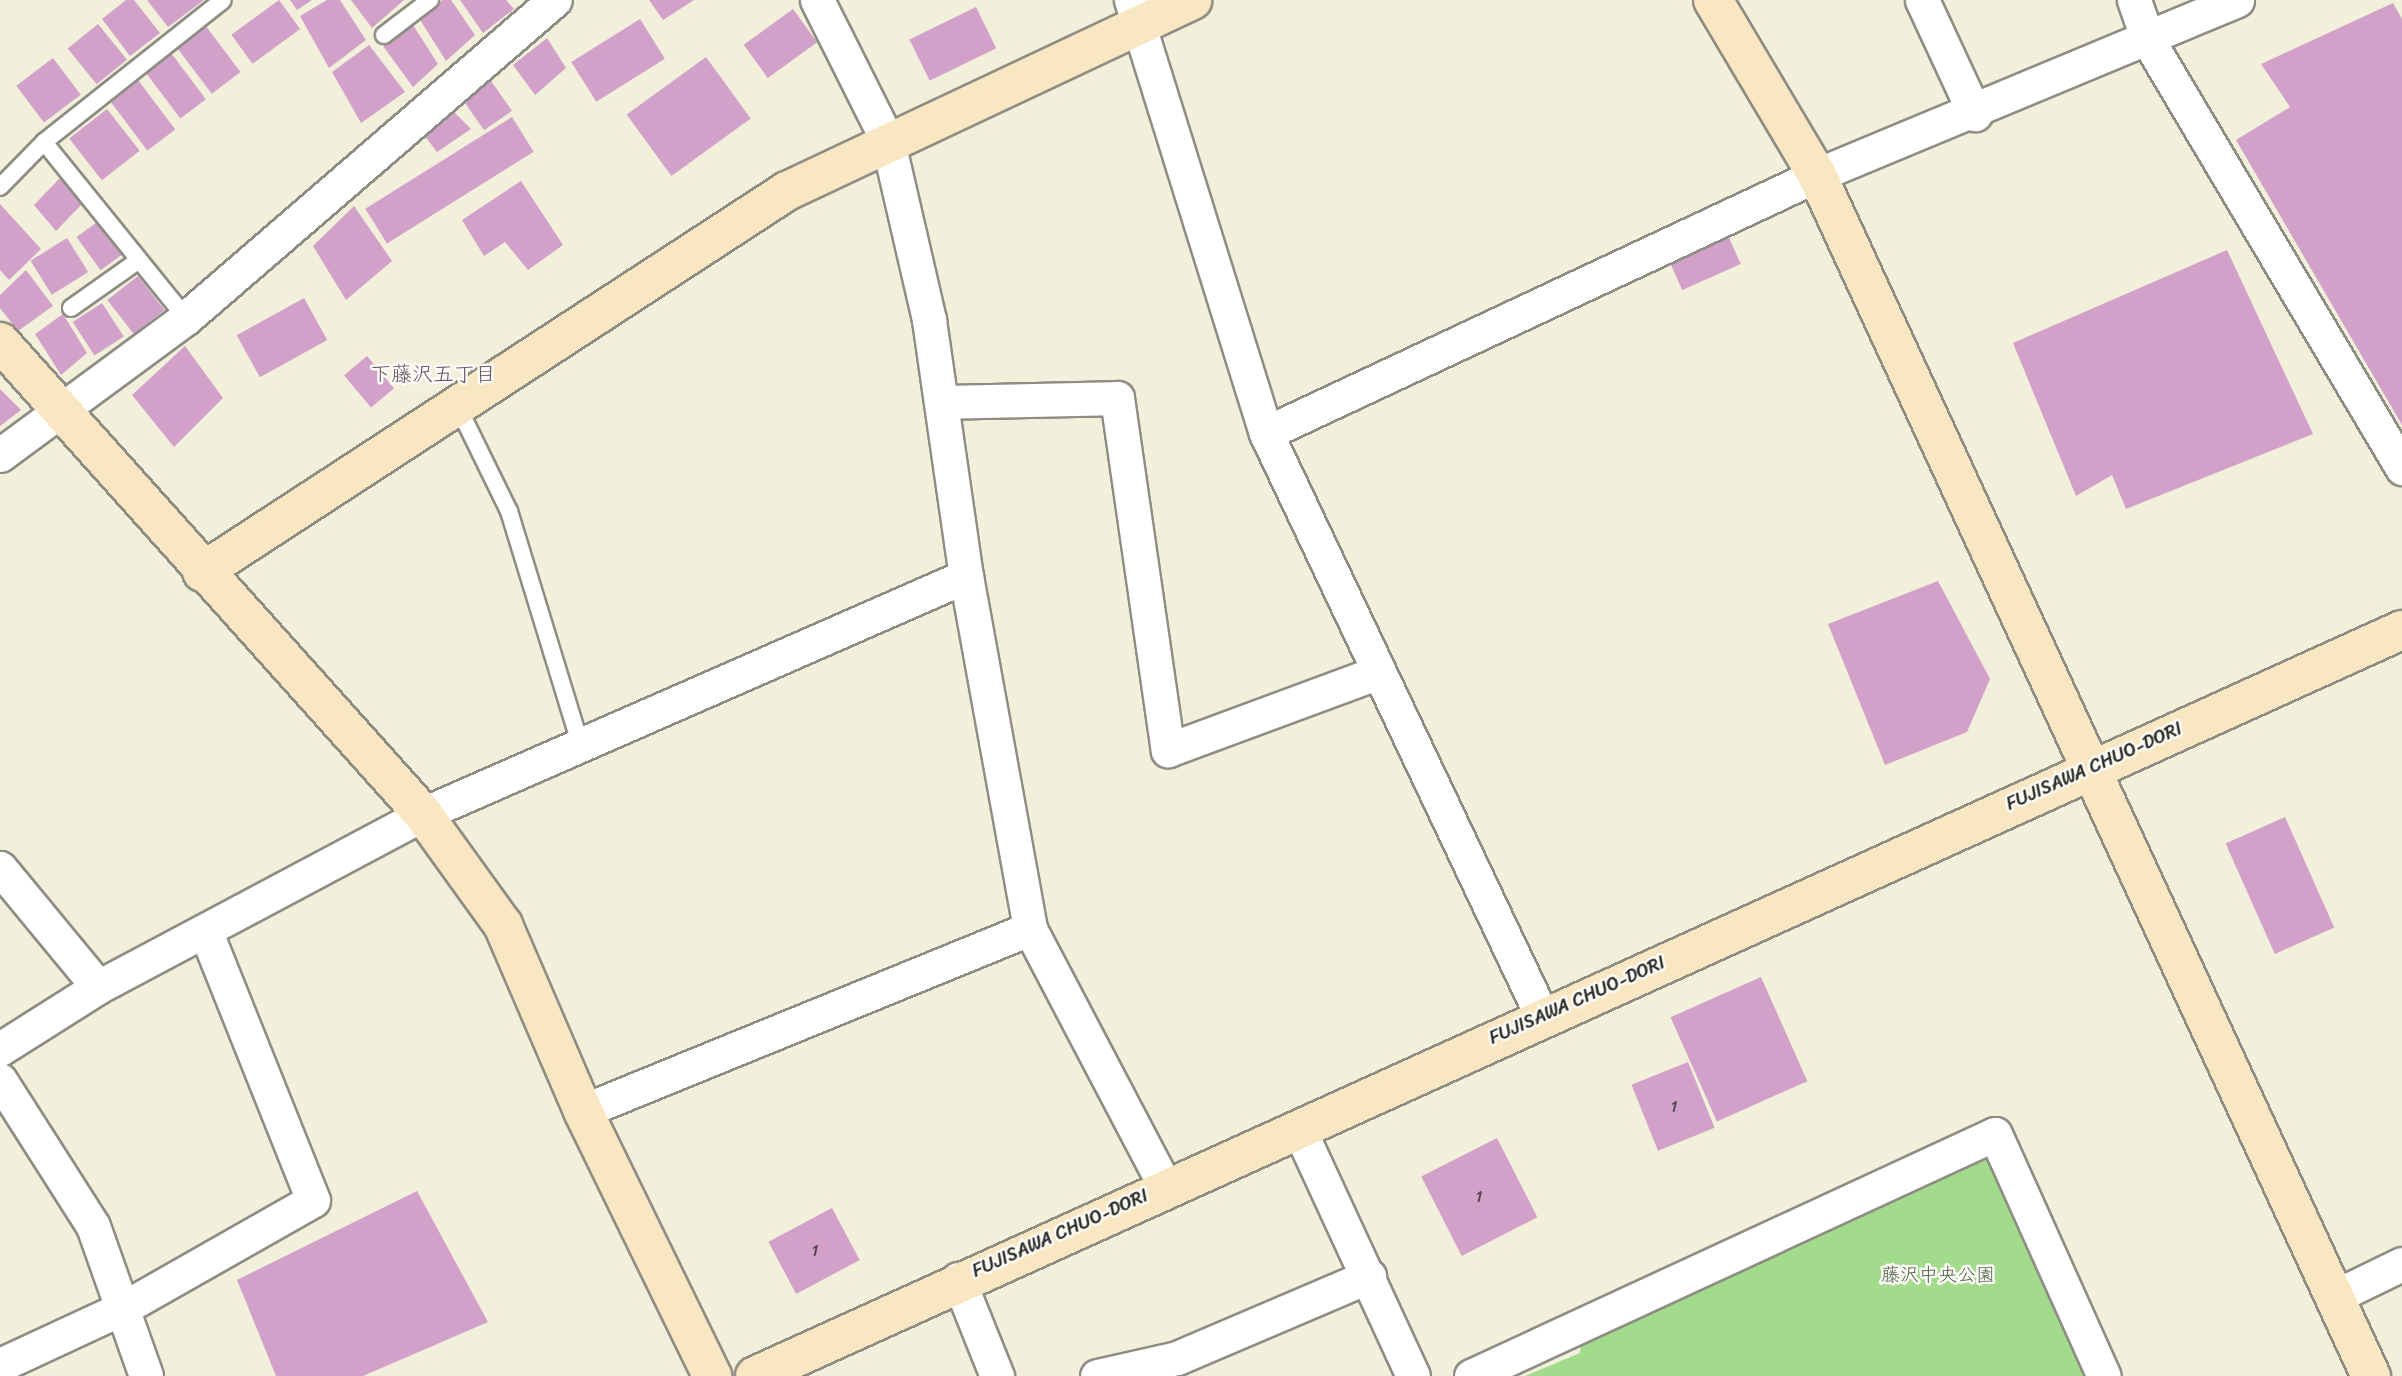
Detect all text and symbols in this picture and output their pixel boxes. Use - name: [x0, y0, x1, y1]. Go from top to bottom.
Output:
- district label: 下藤沢五丁目: [370, 361, 496, 387]
- street label: FUJISAWA CHUO-DORI: [2001, 716, 2187, 816]
- street label: FUJISAWA CHUO-DORI: [1484, 950, 1670, 1050]
- house number: 1: [1671, 1097, 1677, 1117]
- street label: FUJISAWA CHUO-DORI: [967, 1183, 1153, 1283]
- house number: 1: [1476, 1187, 1482, 1207]
- house number: 1: [812, 1241, 818, 1261]
- park label: 藤沢中央公園: [1881, 1264, 1995, 1286]

